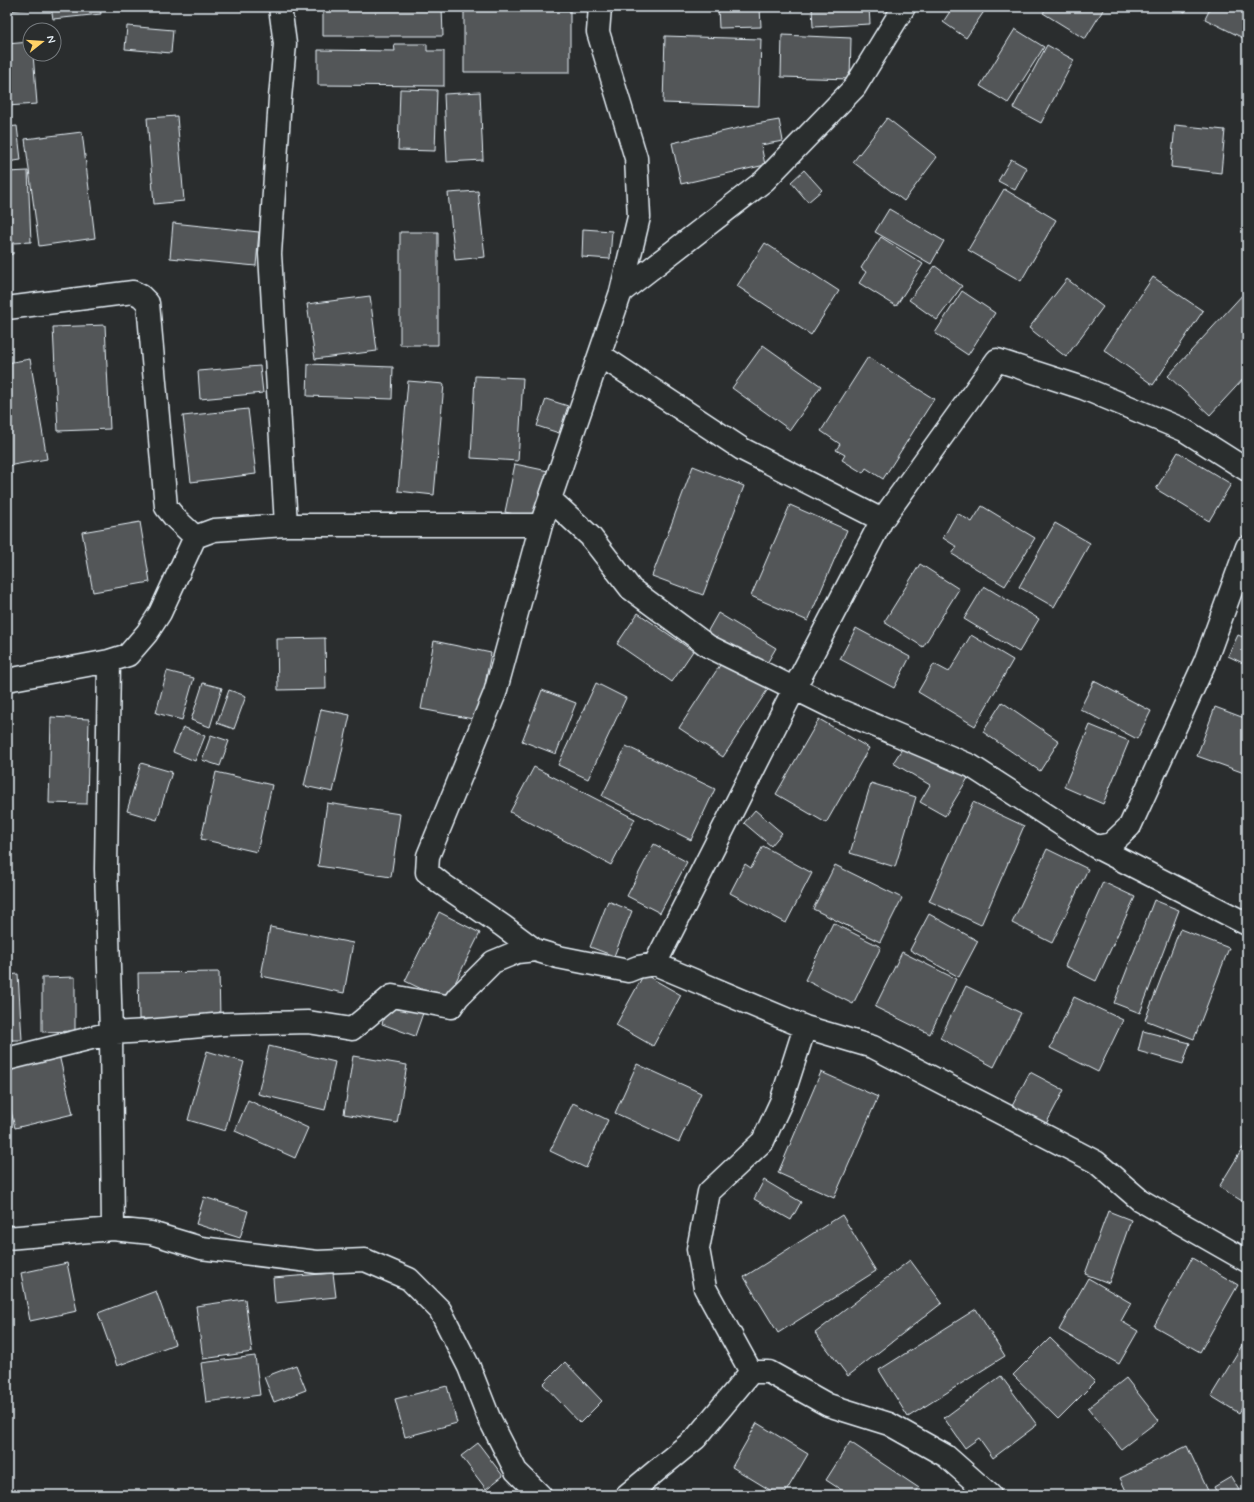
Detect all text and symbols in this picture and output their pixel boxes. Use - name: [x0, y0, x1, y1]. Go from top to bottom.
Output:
- north arrow: [22, 22, 62, 62]
- text: N: [43, 34, 58, 45]

